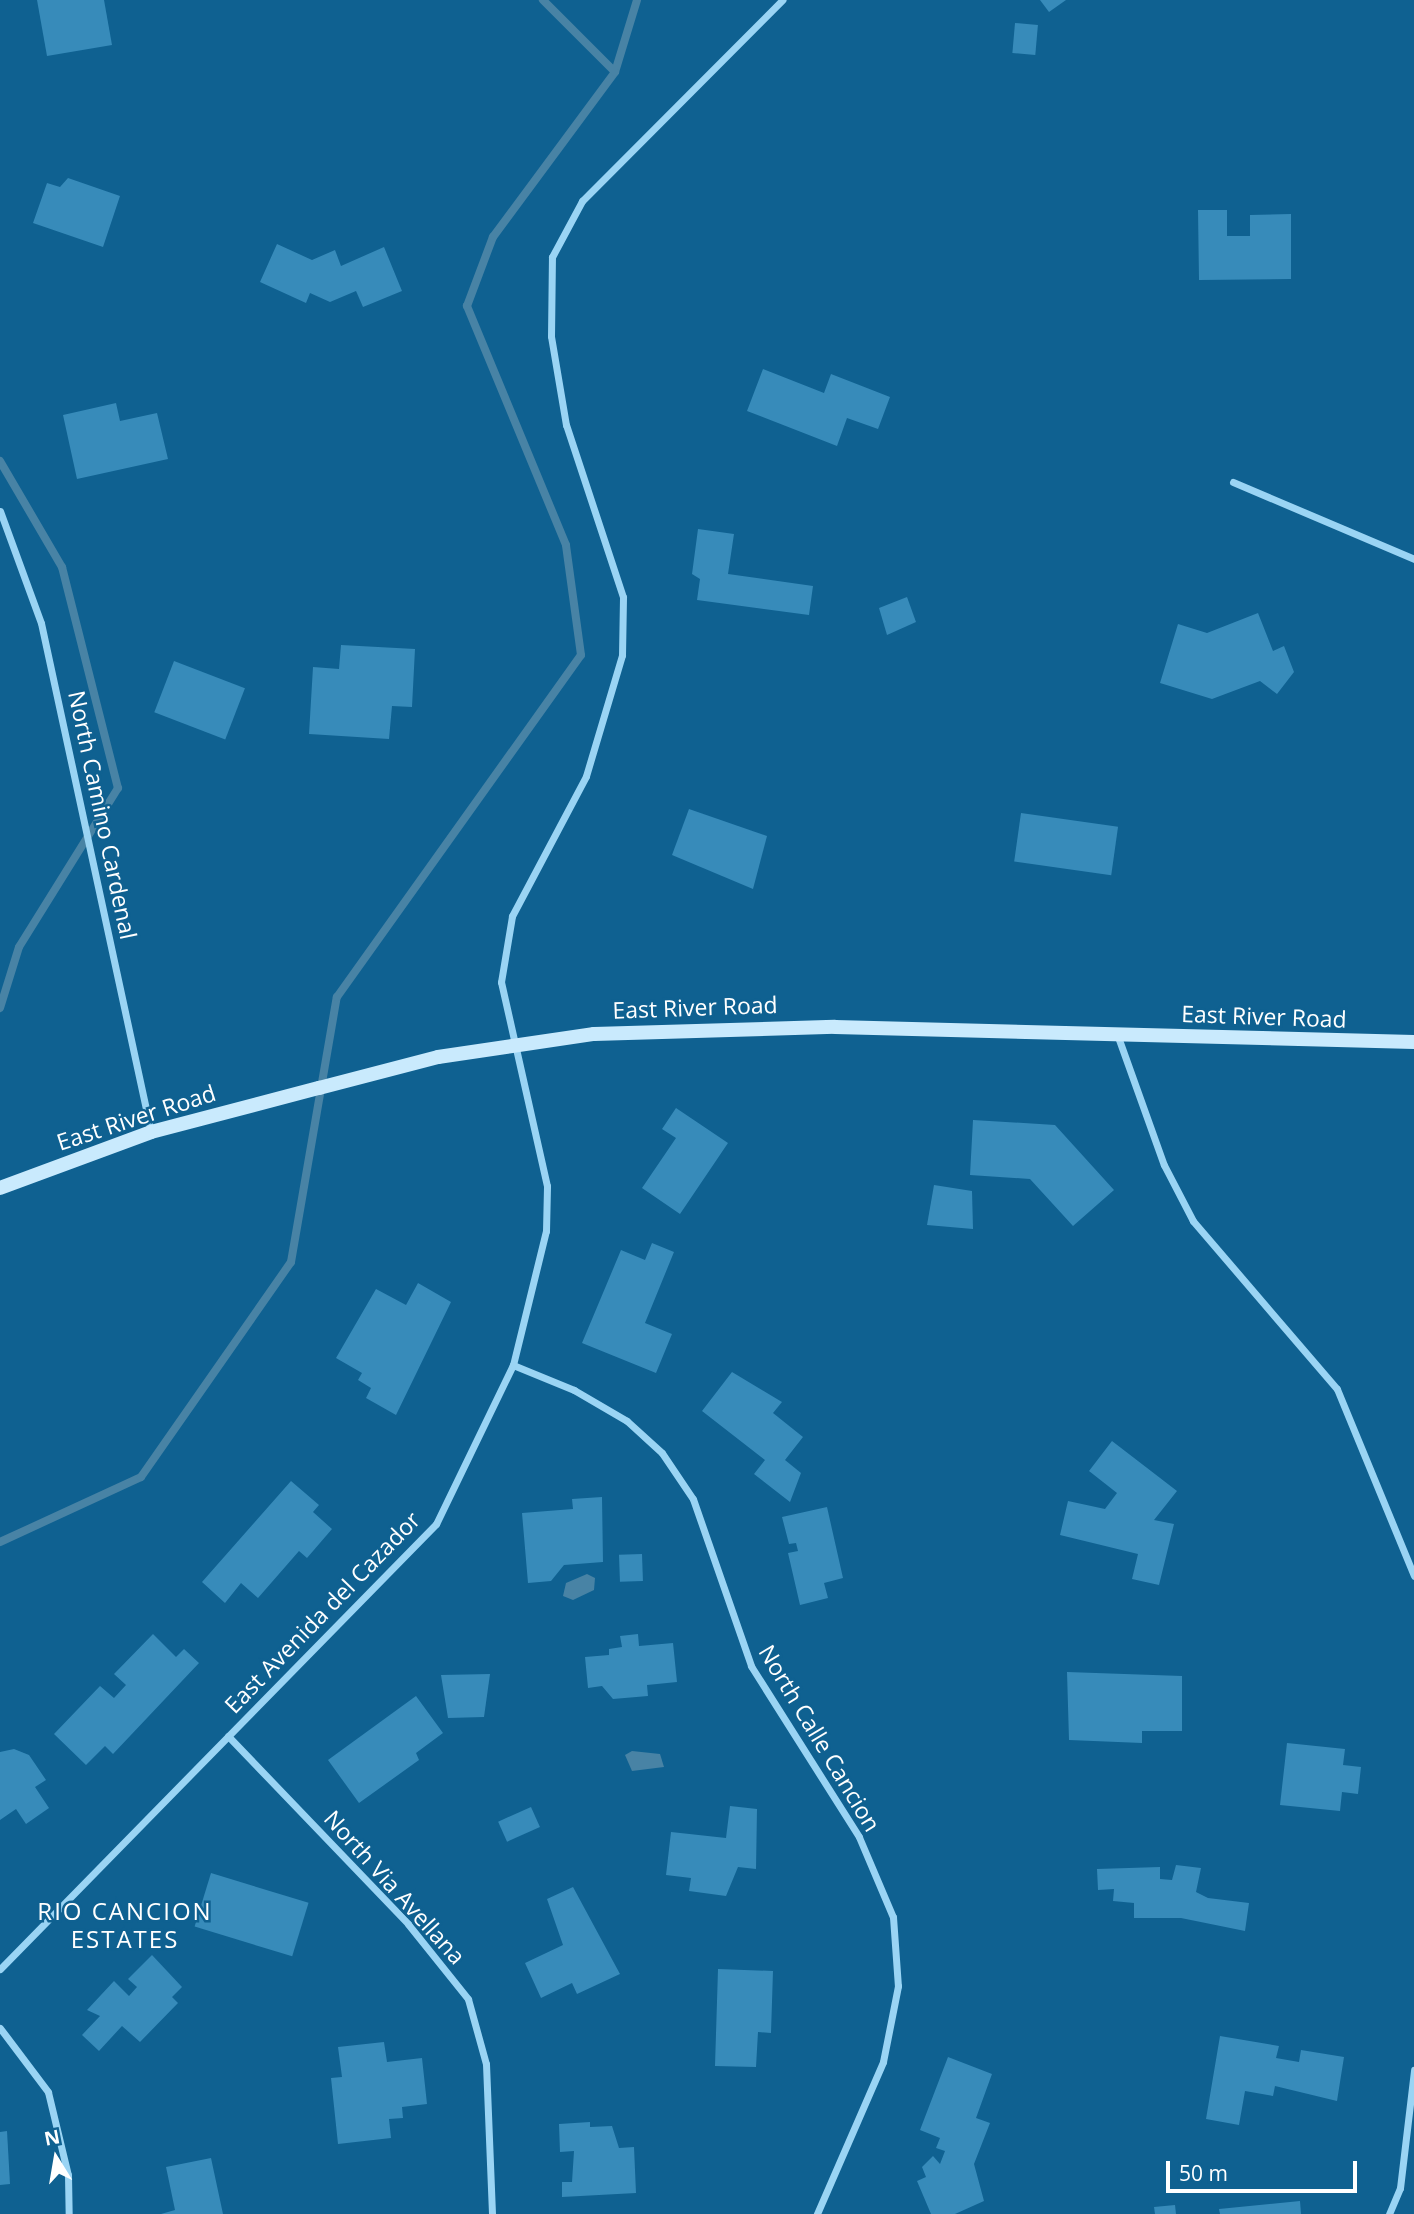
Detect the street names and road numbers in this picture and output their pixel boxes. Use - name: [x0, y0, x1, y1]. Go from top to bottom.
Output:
- street label: North Camino Cardenal: [63, 688, 143, 942]
- street label: East River Road: [612, 990, 778, 1024]
- street label: East River Road: [1181, 999, 1347, 1033]
- street label: East River Road: [53, 1078, 219, 1156]
- street label: East Avenida del Cazador: [219, 1506, 425, 1718]
- street label: North Calle Cancion: [753, 1640, 887, 1836]
- street label: North Via Avellana: [319, 1804, 471, 1970]

